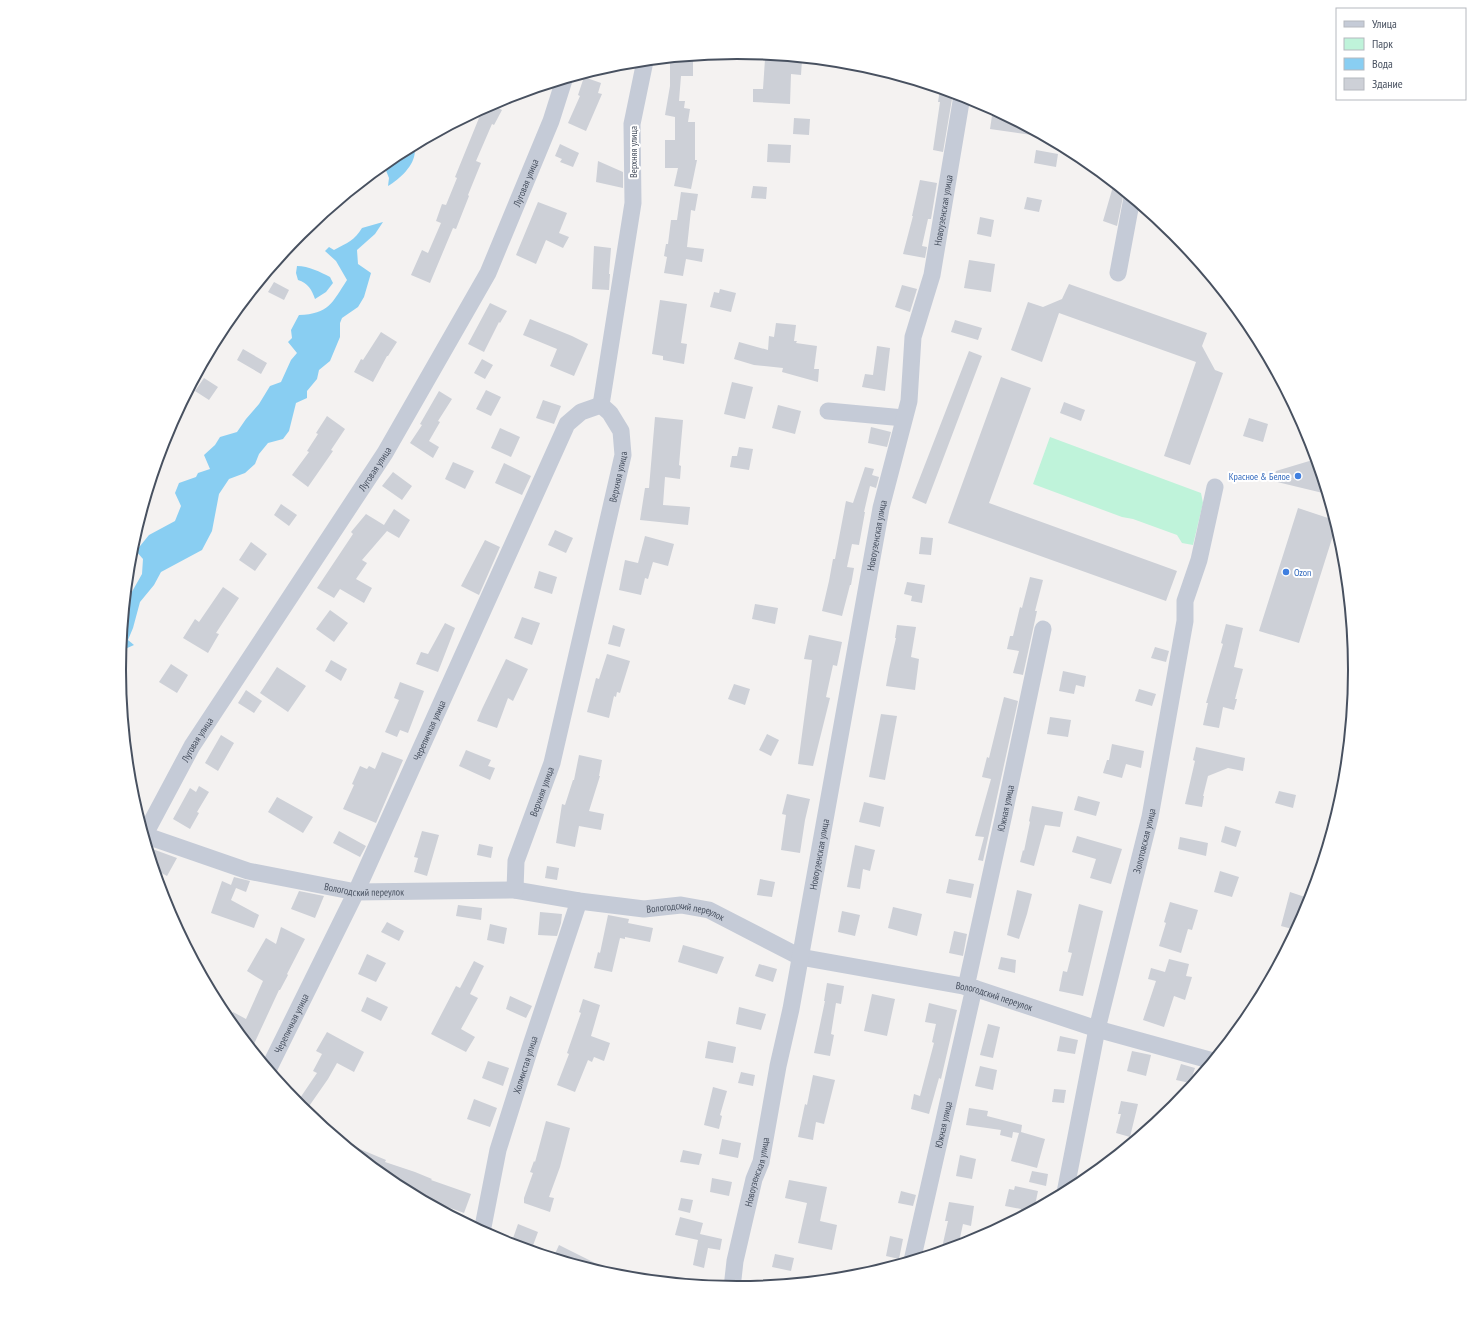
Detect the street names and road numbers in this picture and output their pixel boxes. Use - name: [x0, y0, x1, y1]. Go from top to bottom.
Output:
- street label: Верхняя улица: [627, 126, 640, 178]
- street label: Луговая улица: [510, 157, 542, 210]
- street label: Новоузенская улица: [931, 174, 956, 247]
- street label: Луговая улица: [355, 444, 394, 495]
- street label: Верхняя улица: [606, 451, 630, 504]
- street label: Новоузенская улица: [864, 499, 890, 572]
- street label: Черепичная улица: [410, 698, 449, 763]
- street label: Луговая улица: [178, 715, 216, 765]
- street label: Верхняя улица: [527, 765, 557, 818]
- street label: Южная улица: [994, 784, 1017, 833]
- street label: Золотовская улица: [1130, 808, 1158, 875]
- street label: Новоузенская улица: [807, 818, 832, 891]
- street label: Вологодский переулок: [323, 880, 404, 899]
- street label: Вологодский переулок: [646, 899, 727, 924]
- street label: Вологодский переулок: [955, 979, 1035, 1014]
- street label: Черепичная улица: [271, 992, 312, 1056]
- street label: Холмистая улица: [510, 1034, 541, 1095]
- street label: Южная улица: [932, 1100, 955, 1149]
- street label: Новоузенская улица: [742, 1136, 772, 1208]

